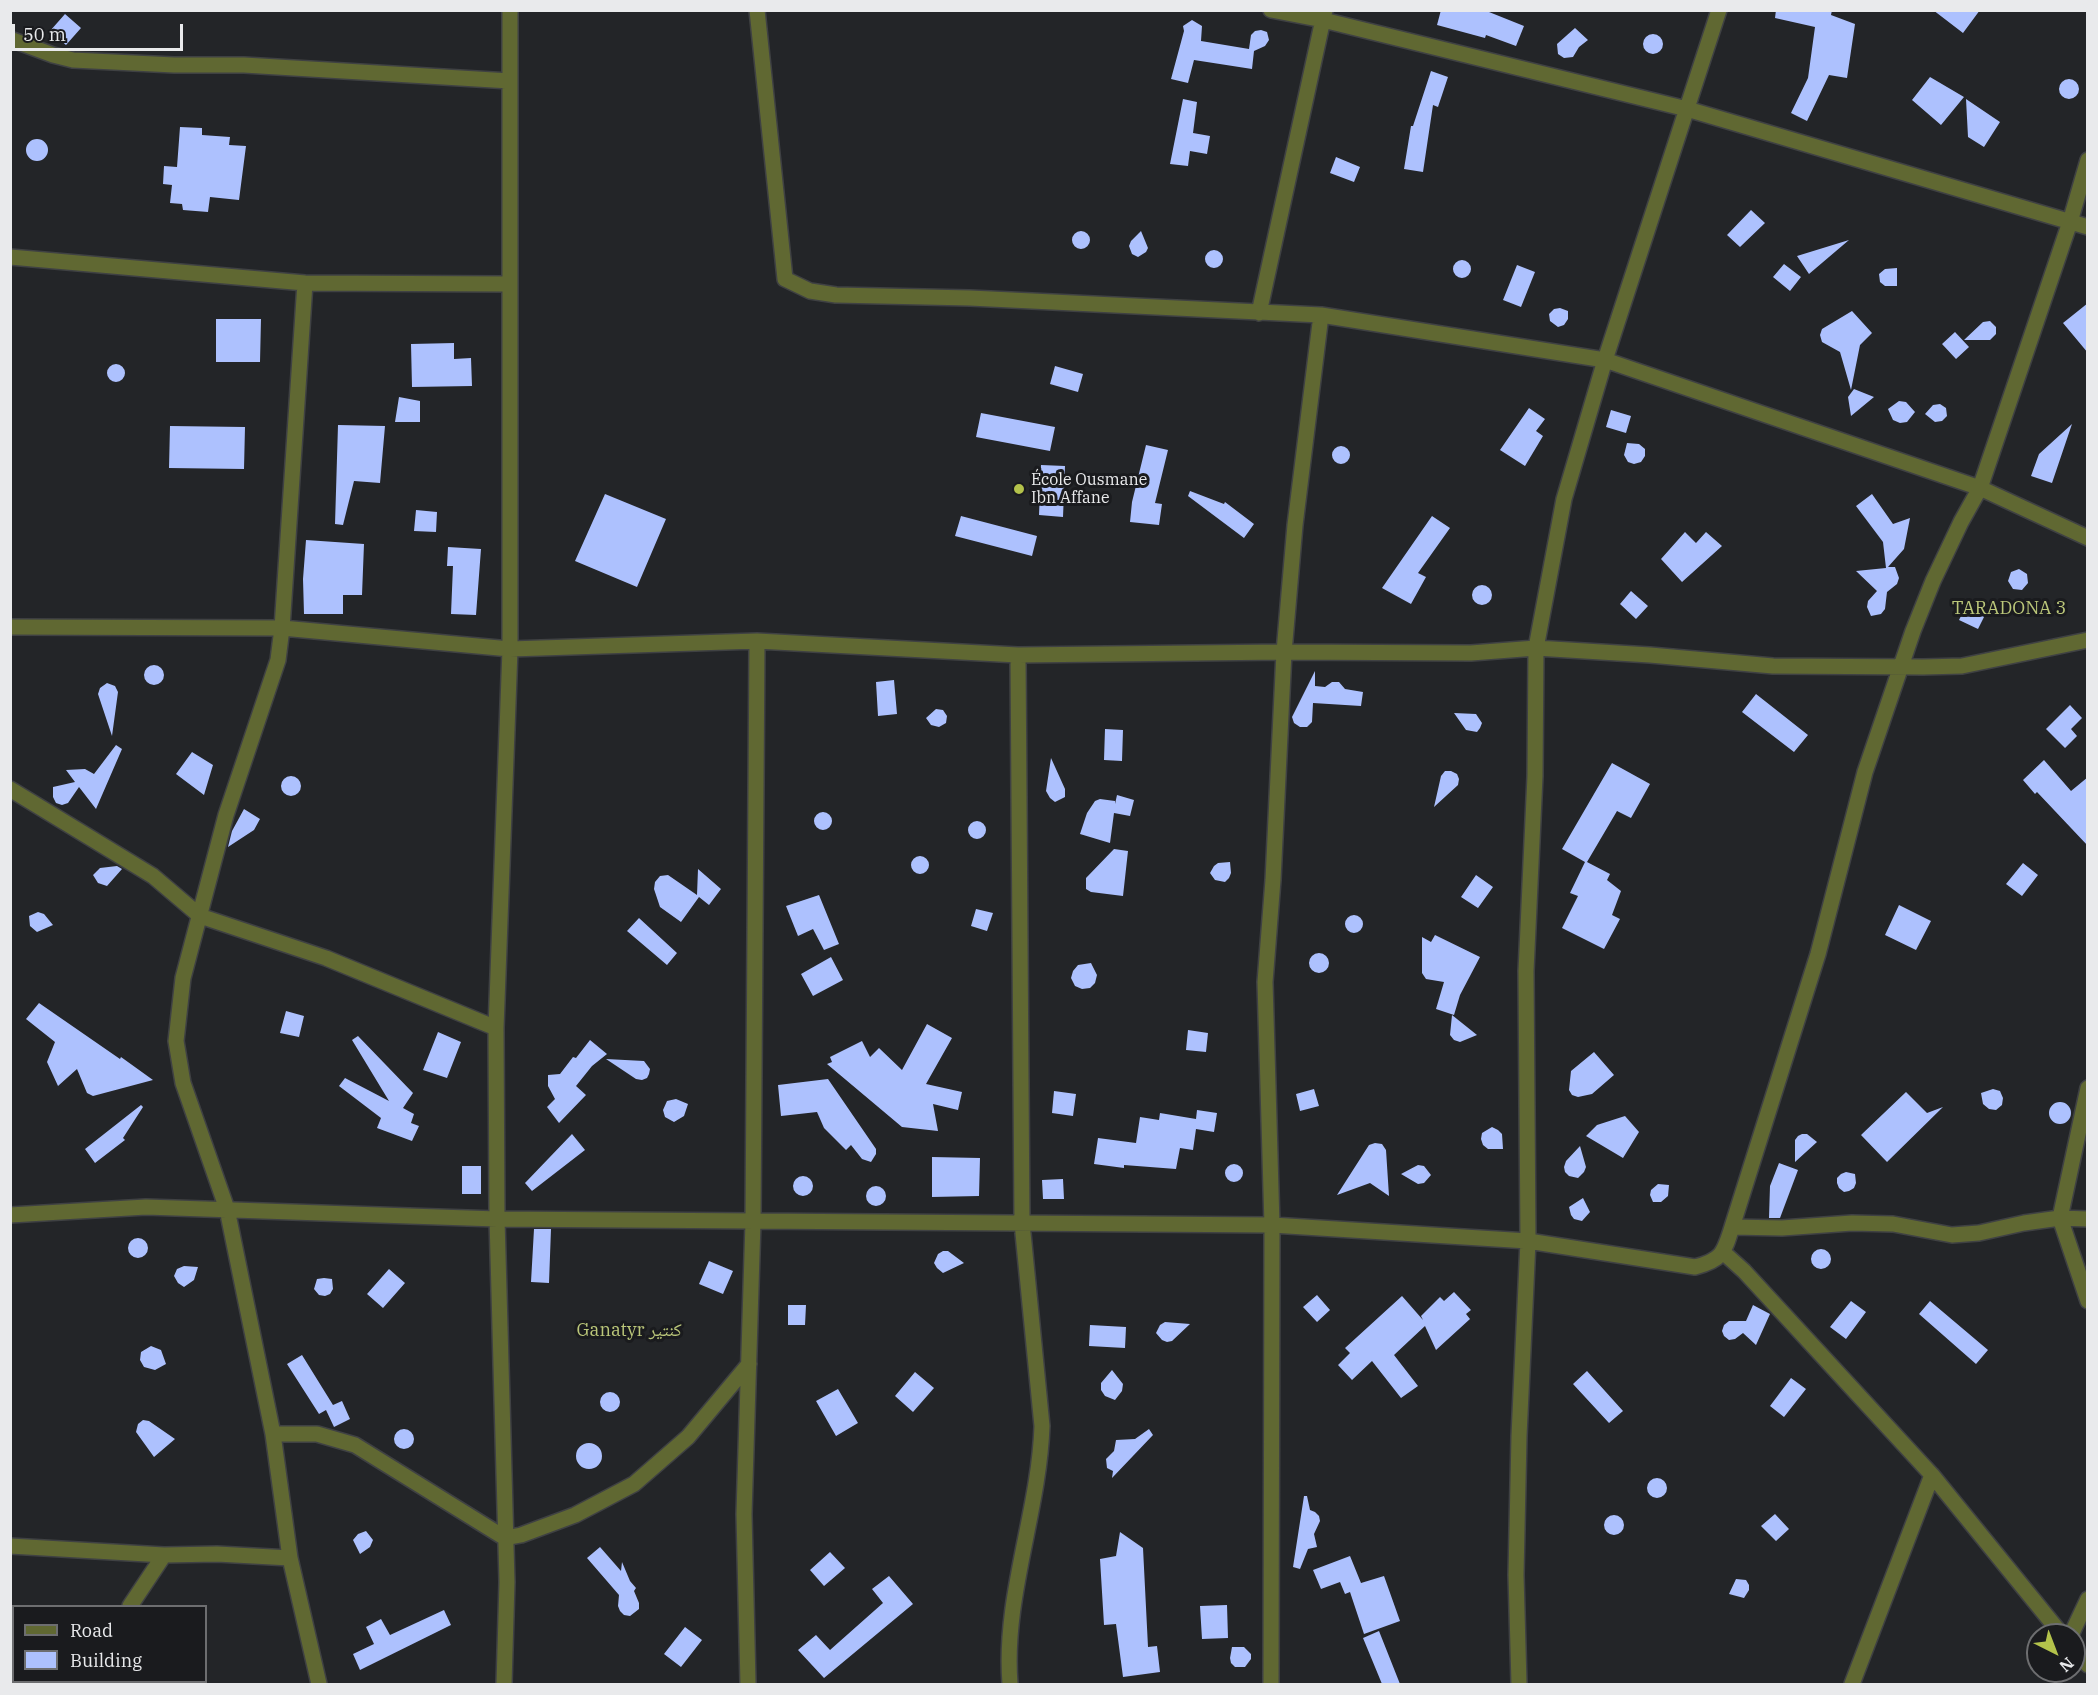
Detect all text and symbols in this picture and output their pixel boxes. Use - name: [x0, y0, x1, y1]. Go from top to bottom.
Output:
- scale bar: [15, 12, 186, 50]
- text: 50 m: [23, 23, 66, 46]
- place label: École Ousmane Ibn Affane: [1031, 470, 1147, 508]
- marker: École Ousmane Ibn Affane: [1012, 482, 1026, 496]
- district label: TARADONA 3: [1944, 598, 2074, 620]
- district label: Ganatyr كنتير: [576, 1320, 682, 1342]
- legend: [12, 1605, 207, 1683]
- text: Road: [70, 1619, 113, 1642]
- north arrow: [2026, 1623, 2086, 1683]
- text: Building: [70, 1649, 142, 1672]
- text: N: [2055, 1653, 2078, 1677]

